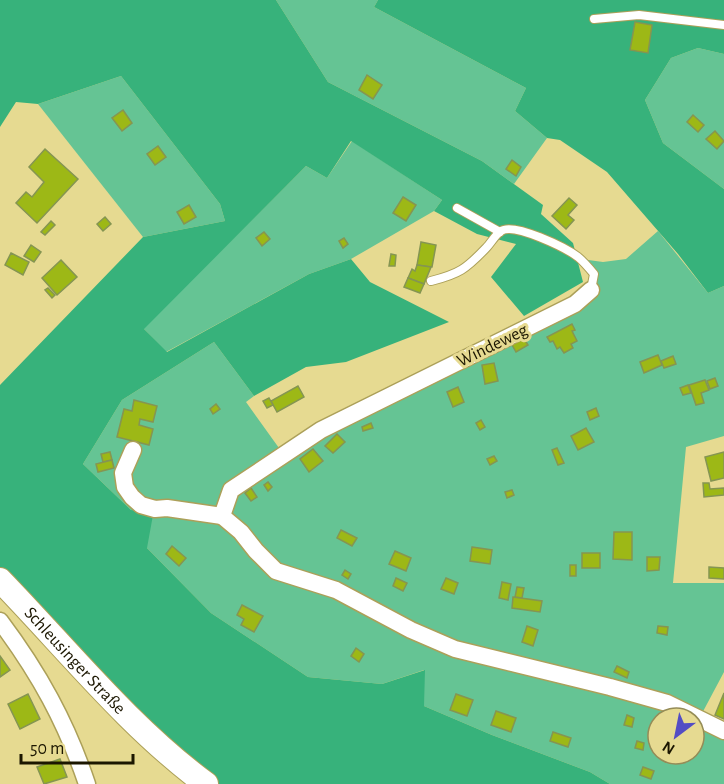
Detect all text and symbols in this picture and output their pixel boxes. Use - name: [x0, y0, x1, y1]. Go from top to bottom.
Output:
- street label: Windeweg: [454, 321, 531, 371]
- street label: Schleusinger Straße: [20, 604, 129, 718]
- north arrow: [646, 706, 706, 766]
- scale bar: [21, 727, 134, 765]
- text: N: [660, 738, 678, 758]
- text: 50 m: [30, 740, 64, 758]

